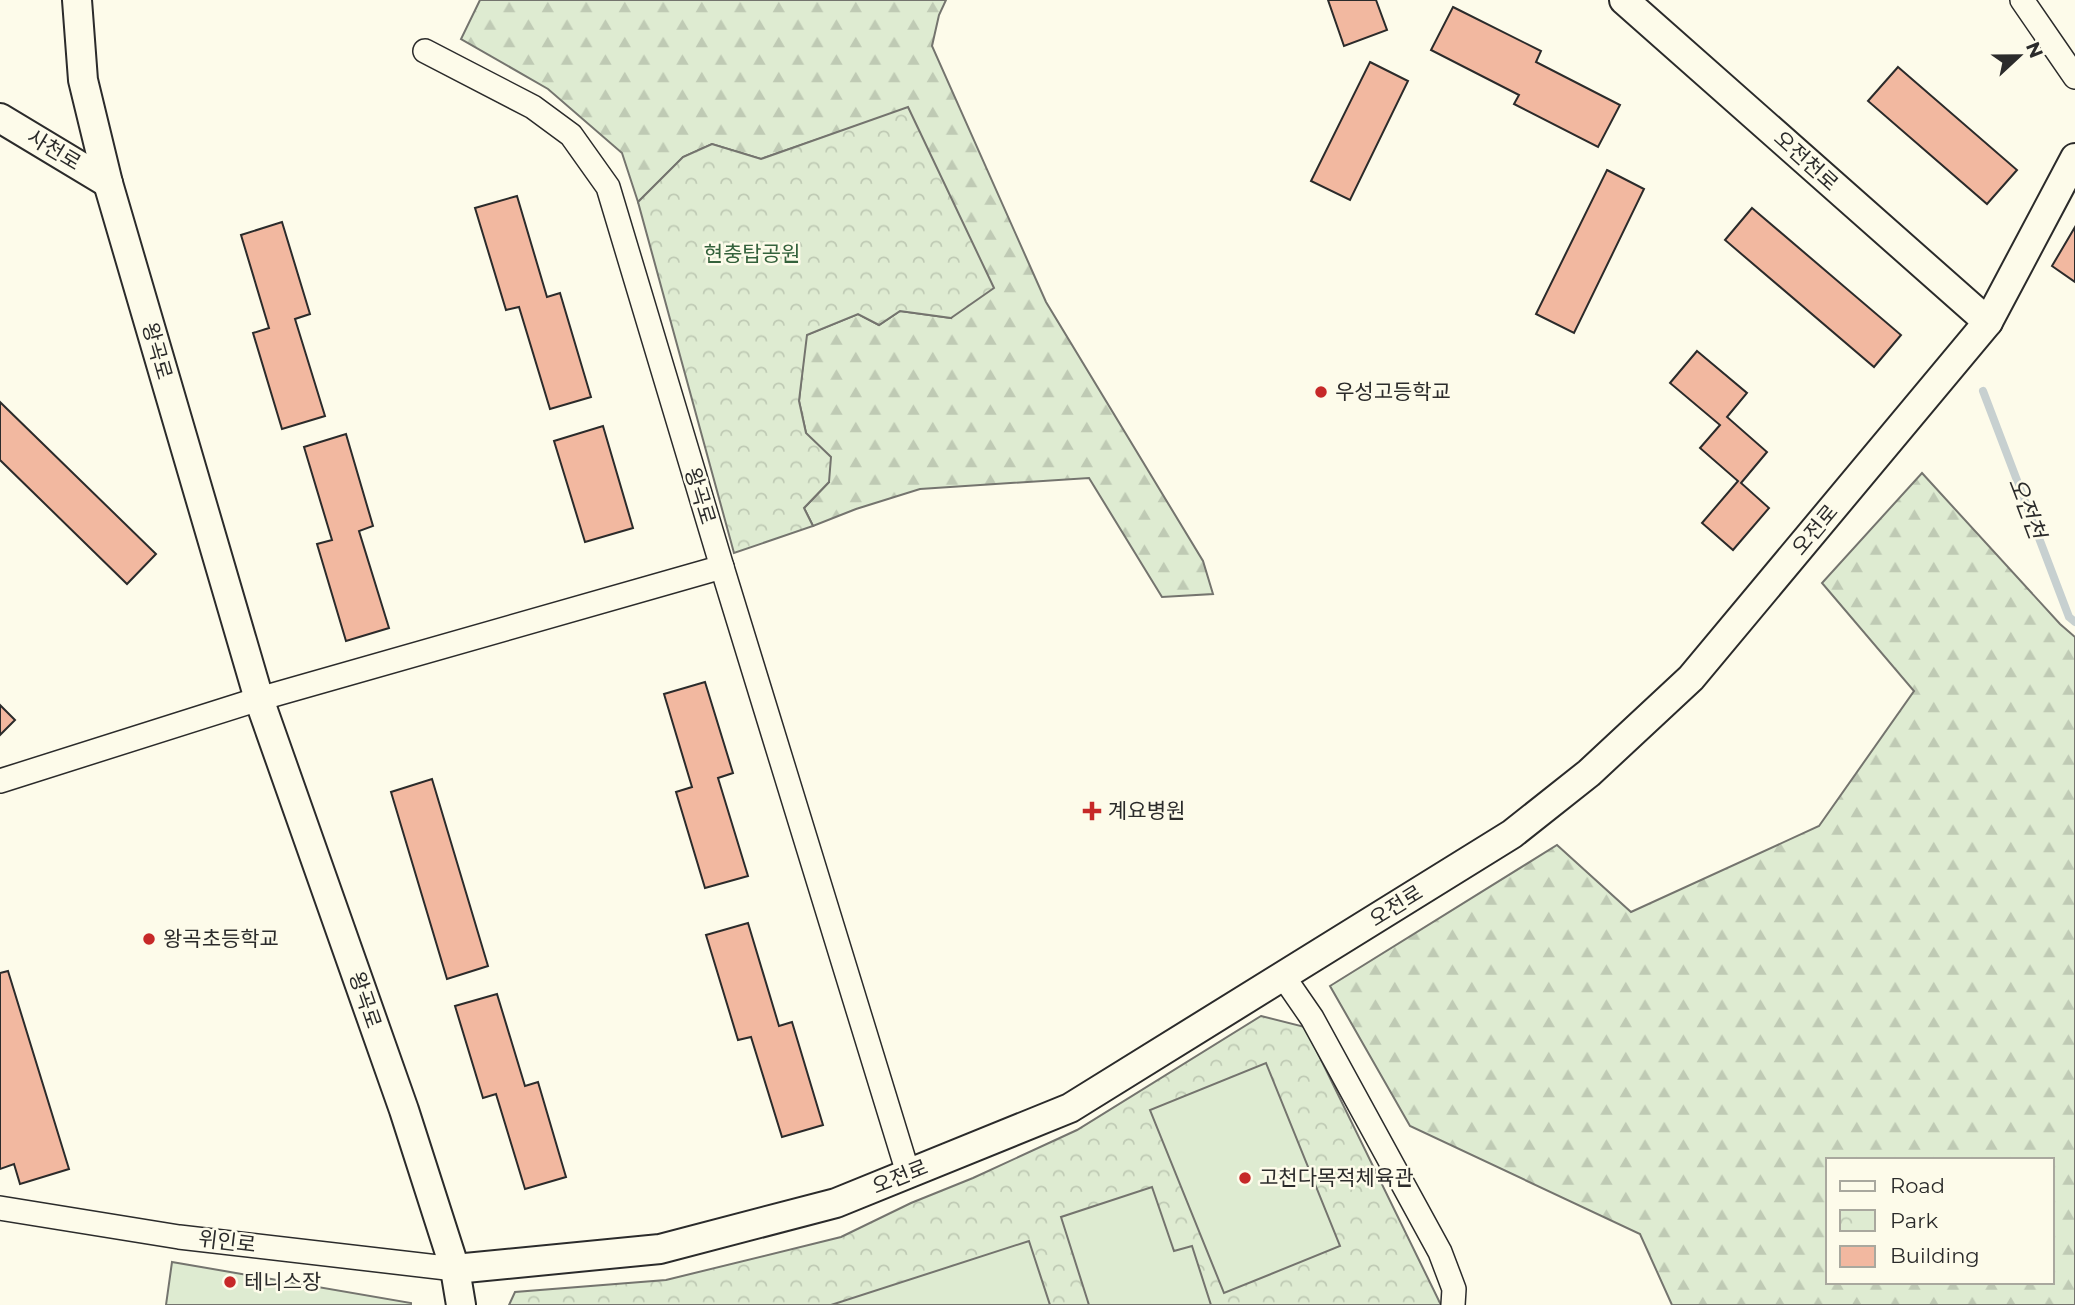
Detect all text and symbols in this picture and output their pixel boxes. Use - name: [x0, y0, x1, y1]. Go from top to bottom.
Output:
- north arrow: [1984, 21, 2054, 91]
- text: N: [2021, 38, 2048, 61]
- street label: 사천로: [23, 124, 86, 175]
- street label: 오전천로: [1769, 125, 1843, 196]
- park label: 현충탑공원: [704, 241, 800, 266]
- street label: 왕곡로: [137, 320, 177, 382]
- place label: 우성고등학교: [1335, 379, 1451, 404]
- marker: 우성고등학교: [1313, 384, 1329, 400]
- street label: 왕곡로: [680, 464, 721, 527]
- water label: 오전천: [2003, 473, 2052, 545]
- street label: 오전로: [1786, 499, 1843, 560]
- place label: 계요병원: [1108, 798, 1185, 823]
- marker: 계요병원: [1082, 801, 1102, 821]
- street label: 오전로: [1365, 880, 1427, 932]
- place label: 왕곡초등학교: [163, 926, 279, 951]
- marker: 왕곡초등학교: [141, 931, 157, 947]
- street label: 왕곡로: [344, 968, 387, 1031]
- street label: 오전로: [868, 1154, 931, 1199]
- legend: [1826, 1158, 2054, 1284]
- place label: 고천다목적체육관: [1259, 1165, 1414, 1190]
- marker: 고천다목적체육관: [1237, 1170, 1253, 1186]
- text: Road: [1890, 1173, 1945, 1198]
- text: Park: [1890, 1208, 1938, 1233]
- street label: 위인로: [197, 1226, 257, 1257]
- text: Building: [1890, 1243, 1980, 1268]
- place label: 테니스장: [244, 1269, 321, 1294]
- marker: 테니스장: [222, 1274, 238, 1290]

